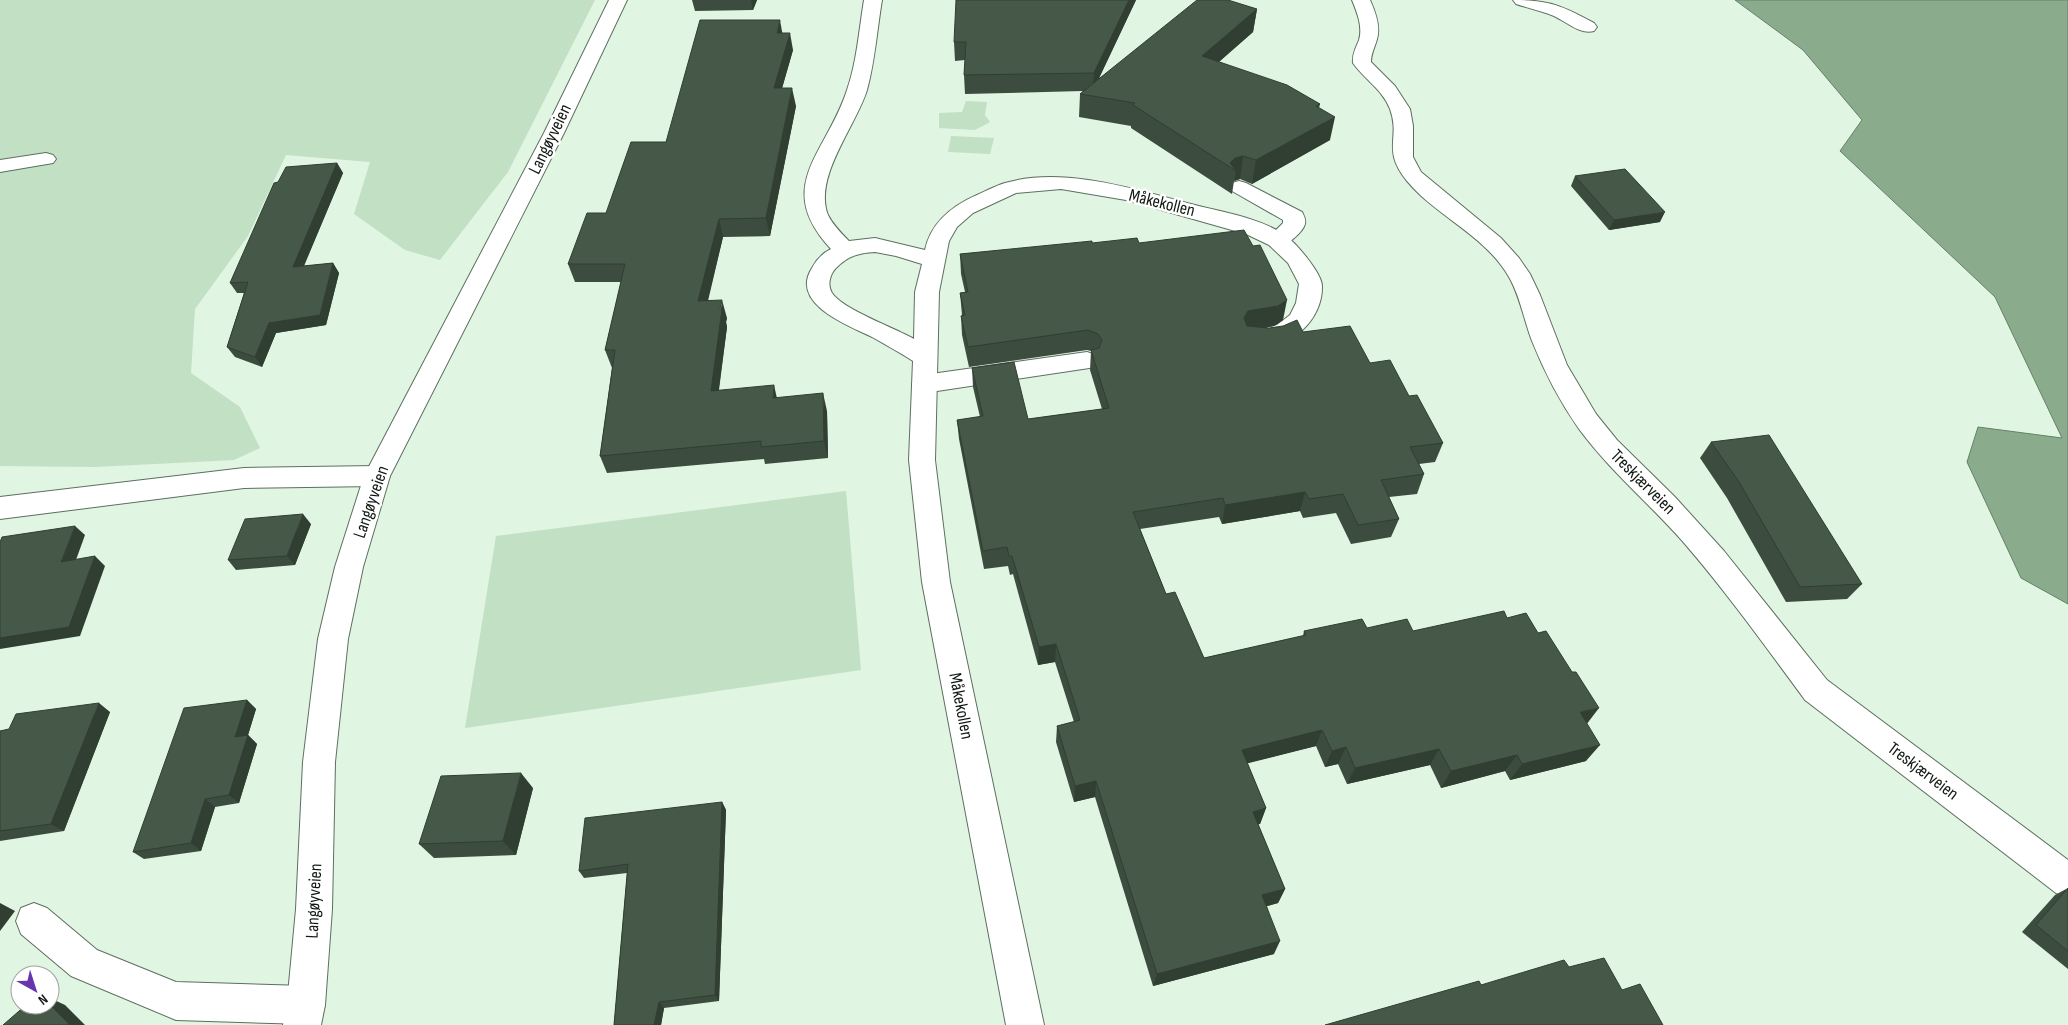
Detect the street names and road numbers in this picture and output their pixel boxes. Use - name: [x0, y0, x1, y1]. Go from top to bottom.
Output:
- street label: Langøyveien: [524, 101, 576, 177]
- street label: Måkekollen: [1127, 185, 1197, 221]
- street label: Treskjærveien: [1606, 445, 1680, 519]
- street label: Langøyveien: [349, 463, 393, 541]
- street label: Måkekollen: [944, 671, 978, 741]
- street label: Treskjærveien: [1883, 738, 1963, 804]
- street label: Langøyveien: [302, 863, 326, 939]

